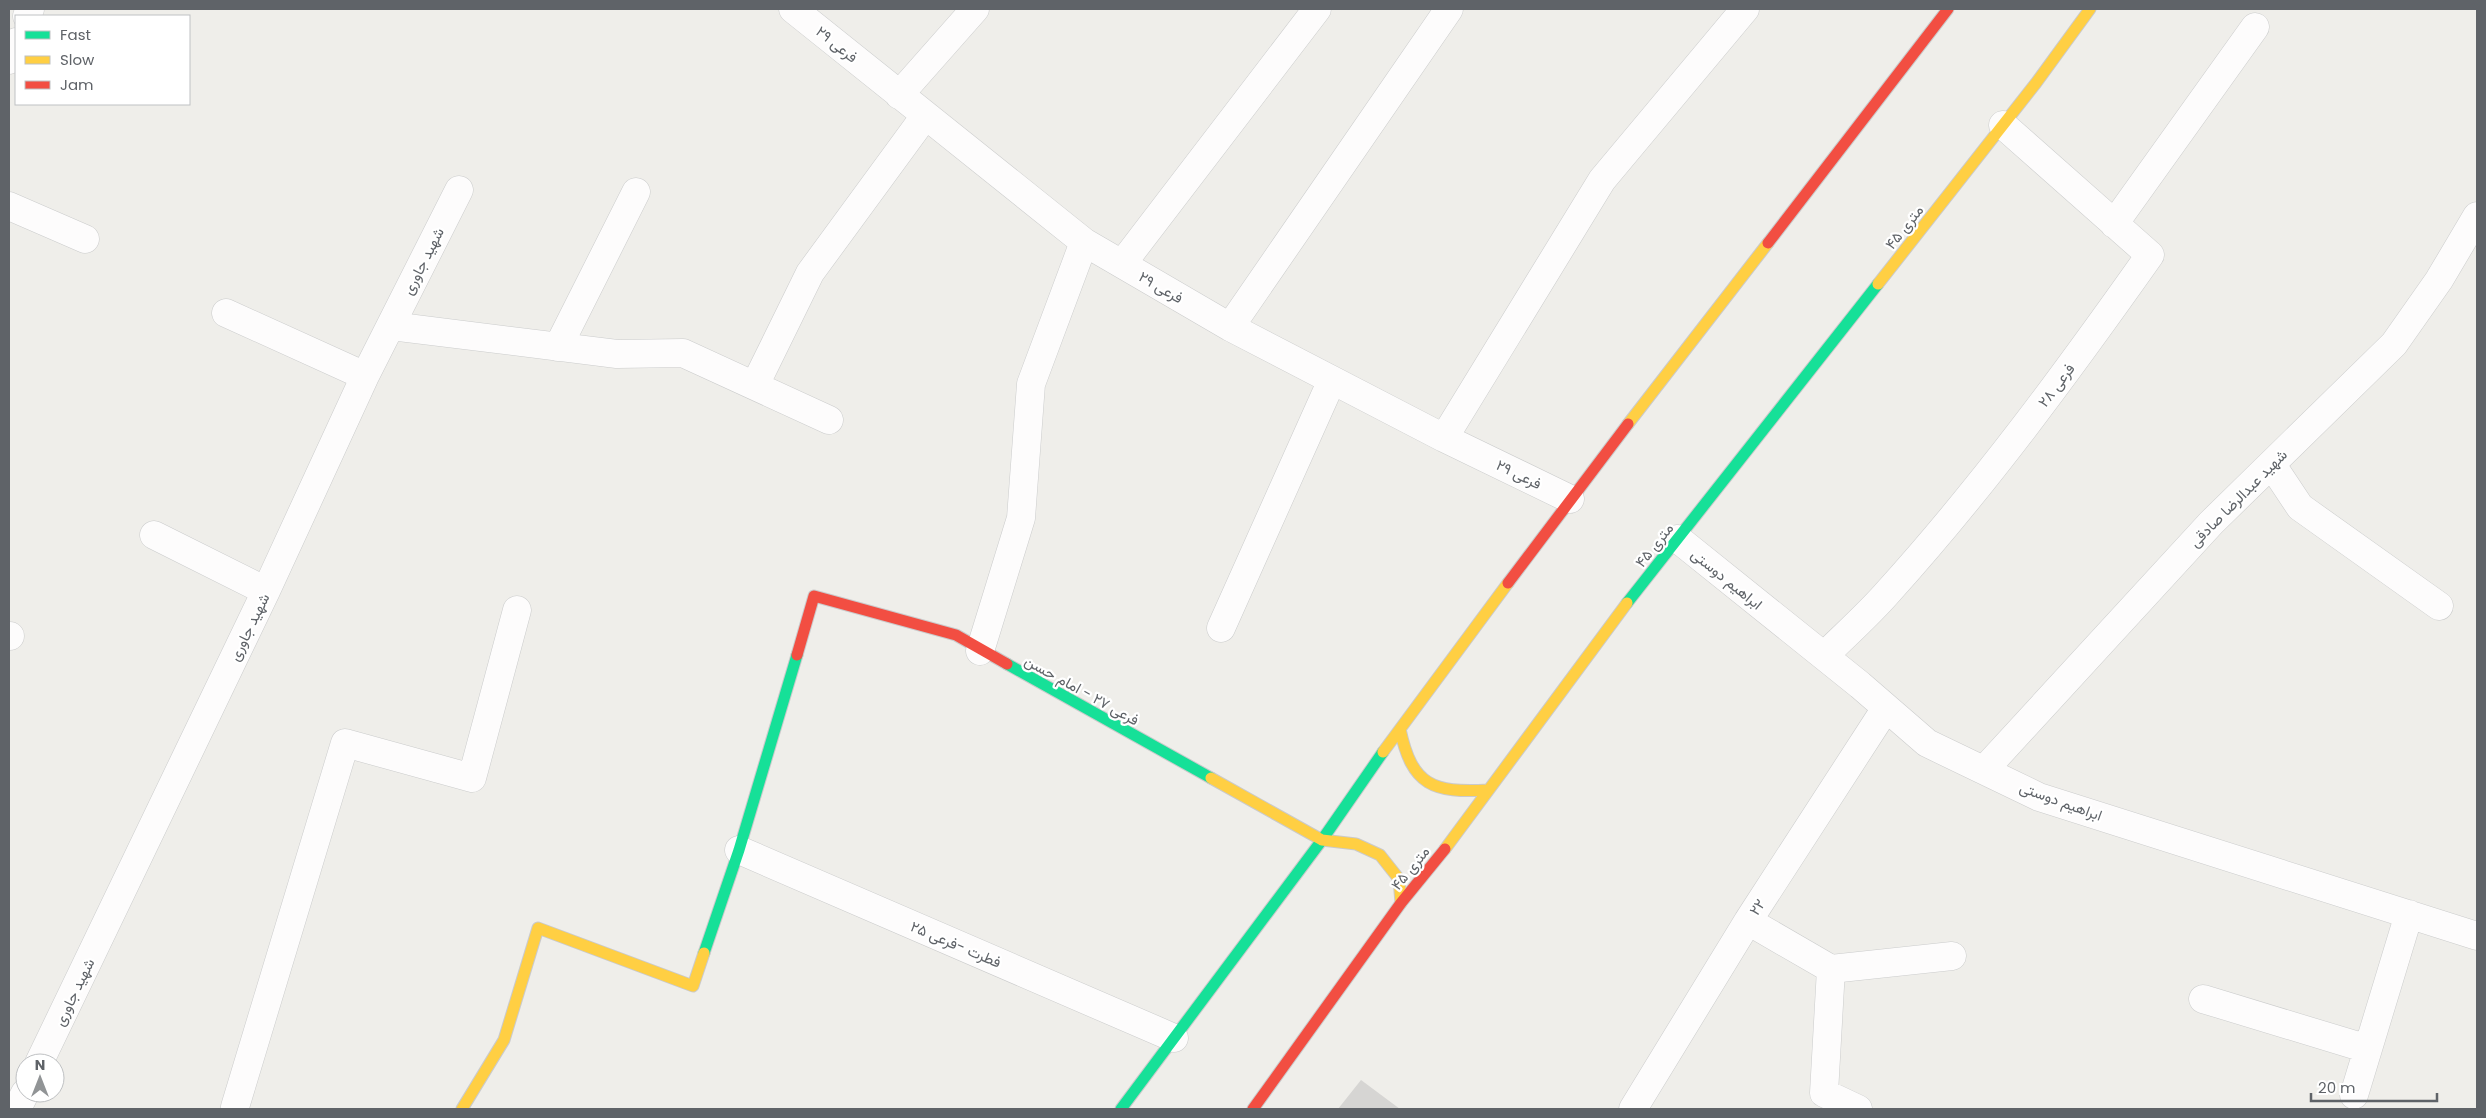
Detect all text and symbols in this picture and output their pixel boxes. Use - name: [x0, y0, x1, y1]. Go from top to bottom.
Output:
- legend: [15, 15, 190, 105]
- street label: فرعی ۲۹: [812, 21, 862, 67]
- text: Fast: [60, 24, 91, 45]
- text: Slow: [60, 49, 95, 70]
- text: Jam: [60, 74, 94, 95]
- street label: ۴۵ متری: [1880, 200, 1928, 254]
- street label: شهید جاوری: [397, 224, 449, 298]
- street label: فرعی ۲۹: [1135, 266, 1187, 308]
- street label: فرعی ۲۸: [2033, 359, 2079, 411]
- street label: شهید عبدالرضا صادقی: [2184, 444, 2292, 552]
- street label: فرعی ۲۹: [1493, 454, 1545, 494]
- street label: ۴۵ متری: [1630, 518, 1678, 572]
- street label: ابراهیم دوستی: [1687, 544, 1767, 614]
- street label: شهید جاوری: [224, 589, 275, 664]
- street label: فرعی ۲۷ - امام حسن: [1021, 650, 1143, 730]
- street label: ابراهیم دوستی: [2017, 776, 2105, 826]
- street label: ۴۵ متری: [1386, 841, 1434, 895]
- street label: ۲۲: [1744, 895, 1770, 919]
- street label: فطرت -فرعی ۲۵: [907, 915, 1005, 973]
- street label: شهید جاوری: [49, 954, 100, 1029]
- north arrow: [15, 1053, 65, 1103]
- text: N: [35, 1055, 45, 1075]
- scale bar: [2311, 1070, 2437, 1102]
- text: 20 m: [2318, 1077, 2356, 1098]

